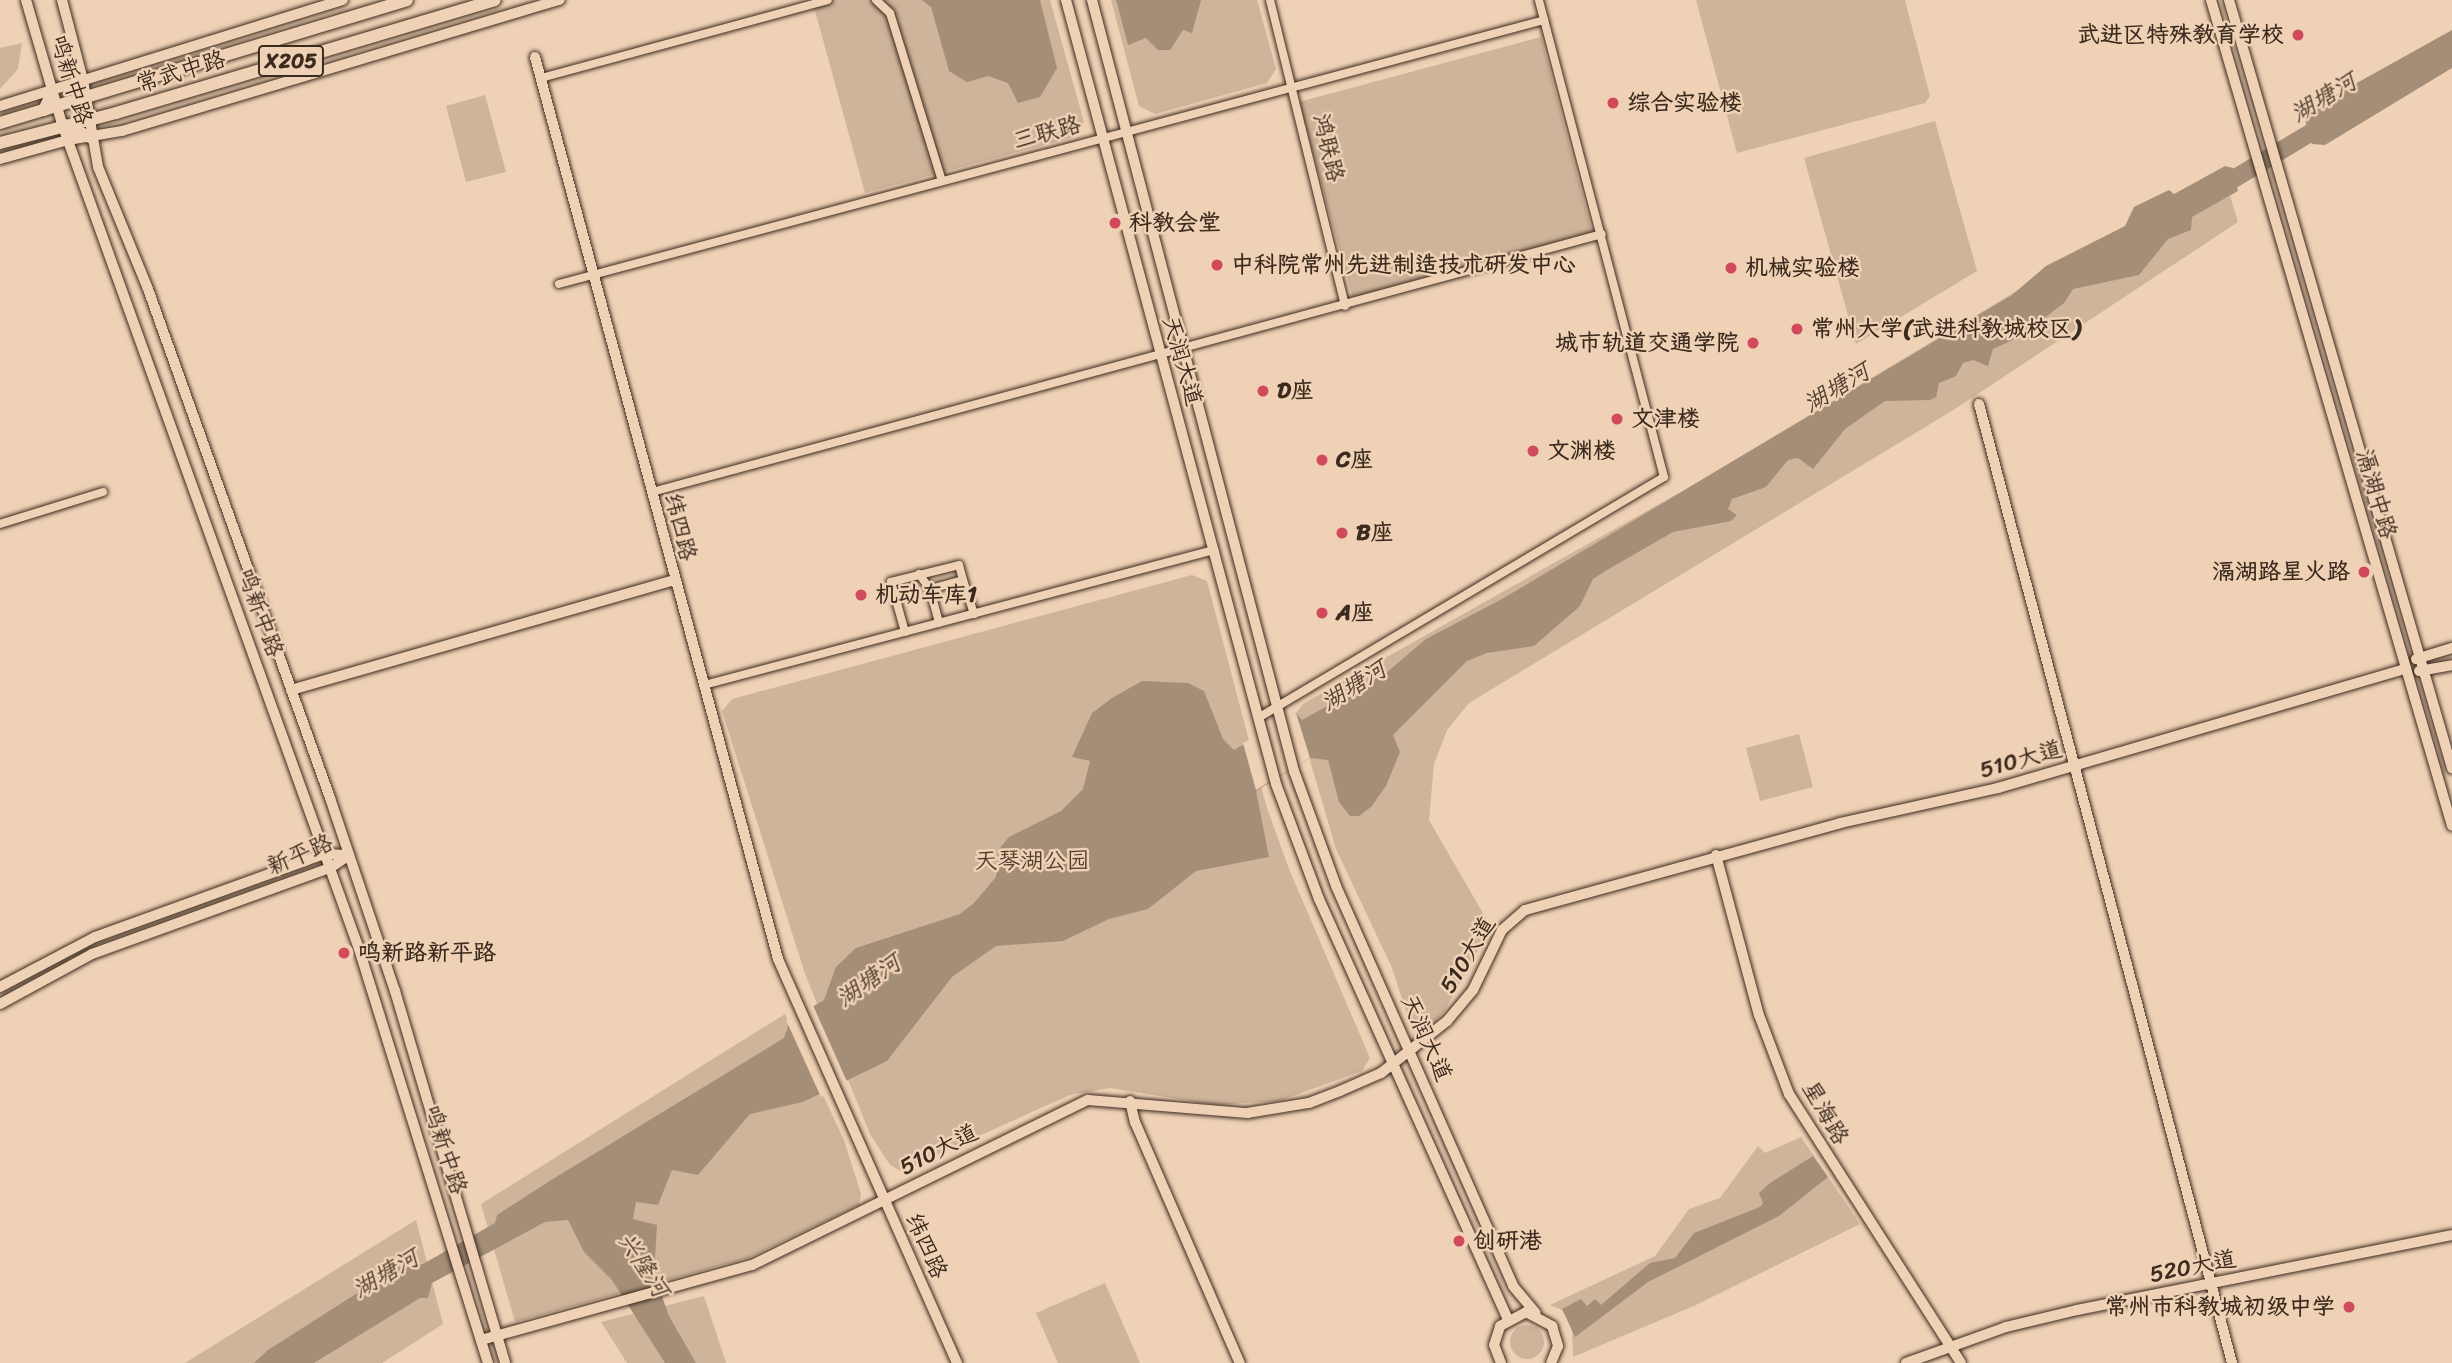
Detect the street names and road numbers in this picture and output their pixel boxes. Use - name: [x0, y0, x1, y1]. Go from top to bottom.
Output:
- street label: 鸣新中路: [44, 32, 98, 128]
- road number: X205: [258, 43, 324, 78]
- street label: 常武中路: [133, 45, 229, 99]
- street label: 三联路: [1010, 111, 1084, 155]
- street label: 鸿联路: [1307, 111, 1349, 185]
- street label: 天润大道: [1156, 313, 1208, 409]
- street label: 滆湖中路: [2350, 446, 2402, 542]
- street label: 纬四路: [658, 490, 702, 564]
- street label: 鸣新中路: [231, 565, 289, 661]
- street label: 510大道: [1977, 735, 2065, 785]
- street label: 新平路: [263, 829, 337, 881]
- street label: 510大道: [1434, 912, 1502, 998]
- street label: 天润大道: [1395, 990, 1457, 1086]
- street label: 星海路: [1796, 1076, 1854, 1150]
- street label: 鸣新中路: [418, 1102, 472, 1198]
- street label: 510大道: [895, 1119, 983, 1181]
- street label: 纬四路: [899, 1209, 953, 1283]
- street label: 520大道: [2147, 1245, 2239, 1289]

